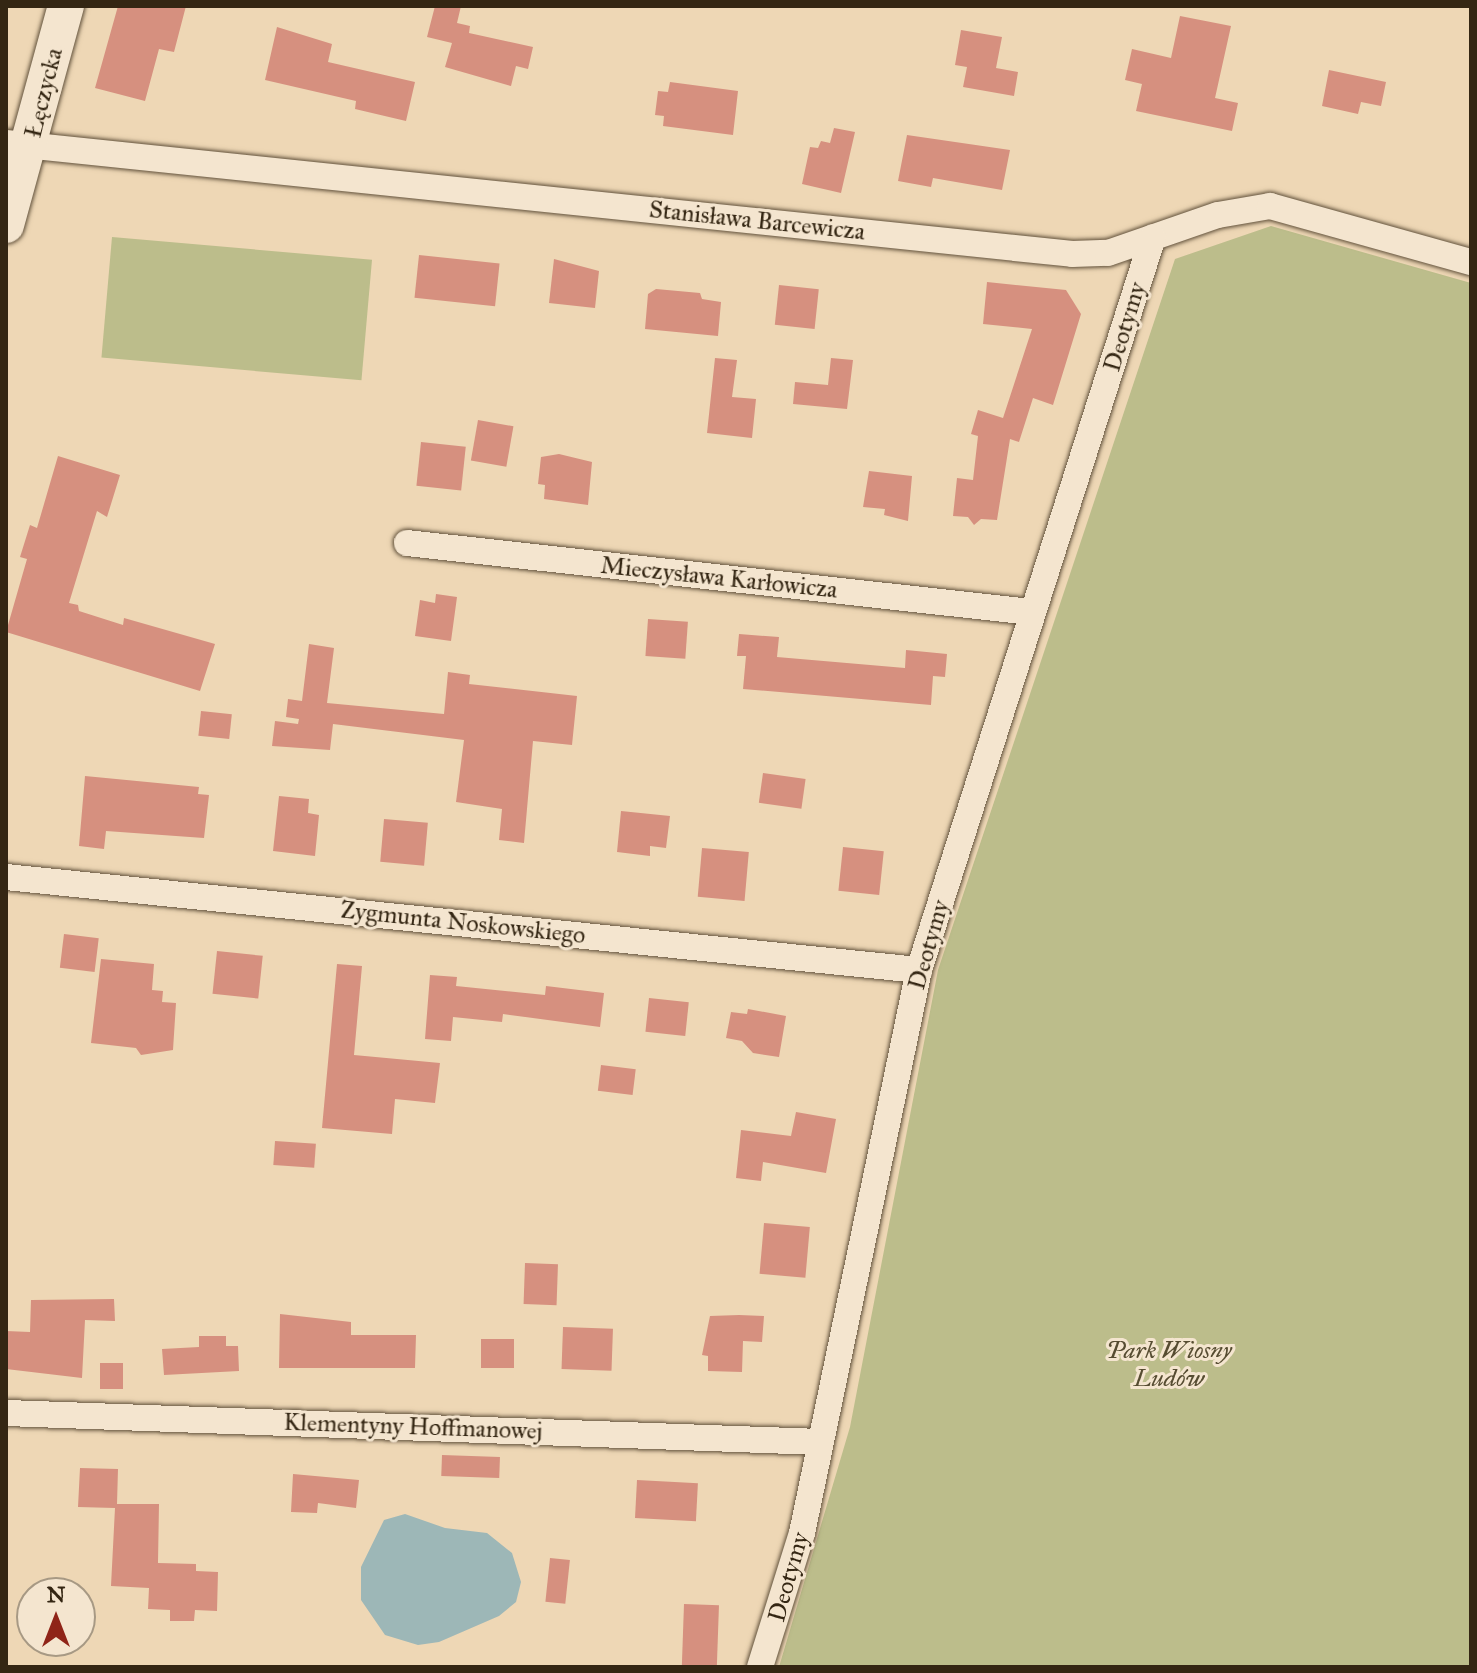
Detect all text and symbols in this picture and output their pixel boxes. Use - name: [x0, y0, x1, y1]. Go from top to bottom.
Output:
- street label: Łęczycka: [19, 45, 69, 141]
- street label: Stanisława Barcewicza: [648, 195, 866, 247]
- street label: Deotymy: [1098, 279, 1152, 375]
- street label: Mieczysława Karłowicza: [599, 551, 839, 605]
- street label: Zygmunta Noskowskiego: [339, 896, 587, 950]
- street label: Deotymy: [902, 897, 956, 993]
- park label: Park Wiosny Ludów: [1106, 1337, 1232, 1393]
- street label: Klementyny Hoffmanowej: [283, 1408, 543, 1446]
- street label: Deotymy: [762, 1529, 816, 1625]
- north arrow: [16, 1577, 96, 1657]
- text: N: [47, 1581, 65, 1608]

